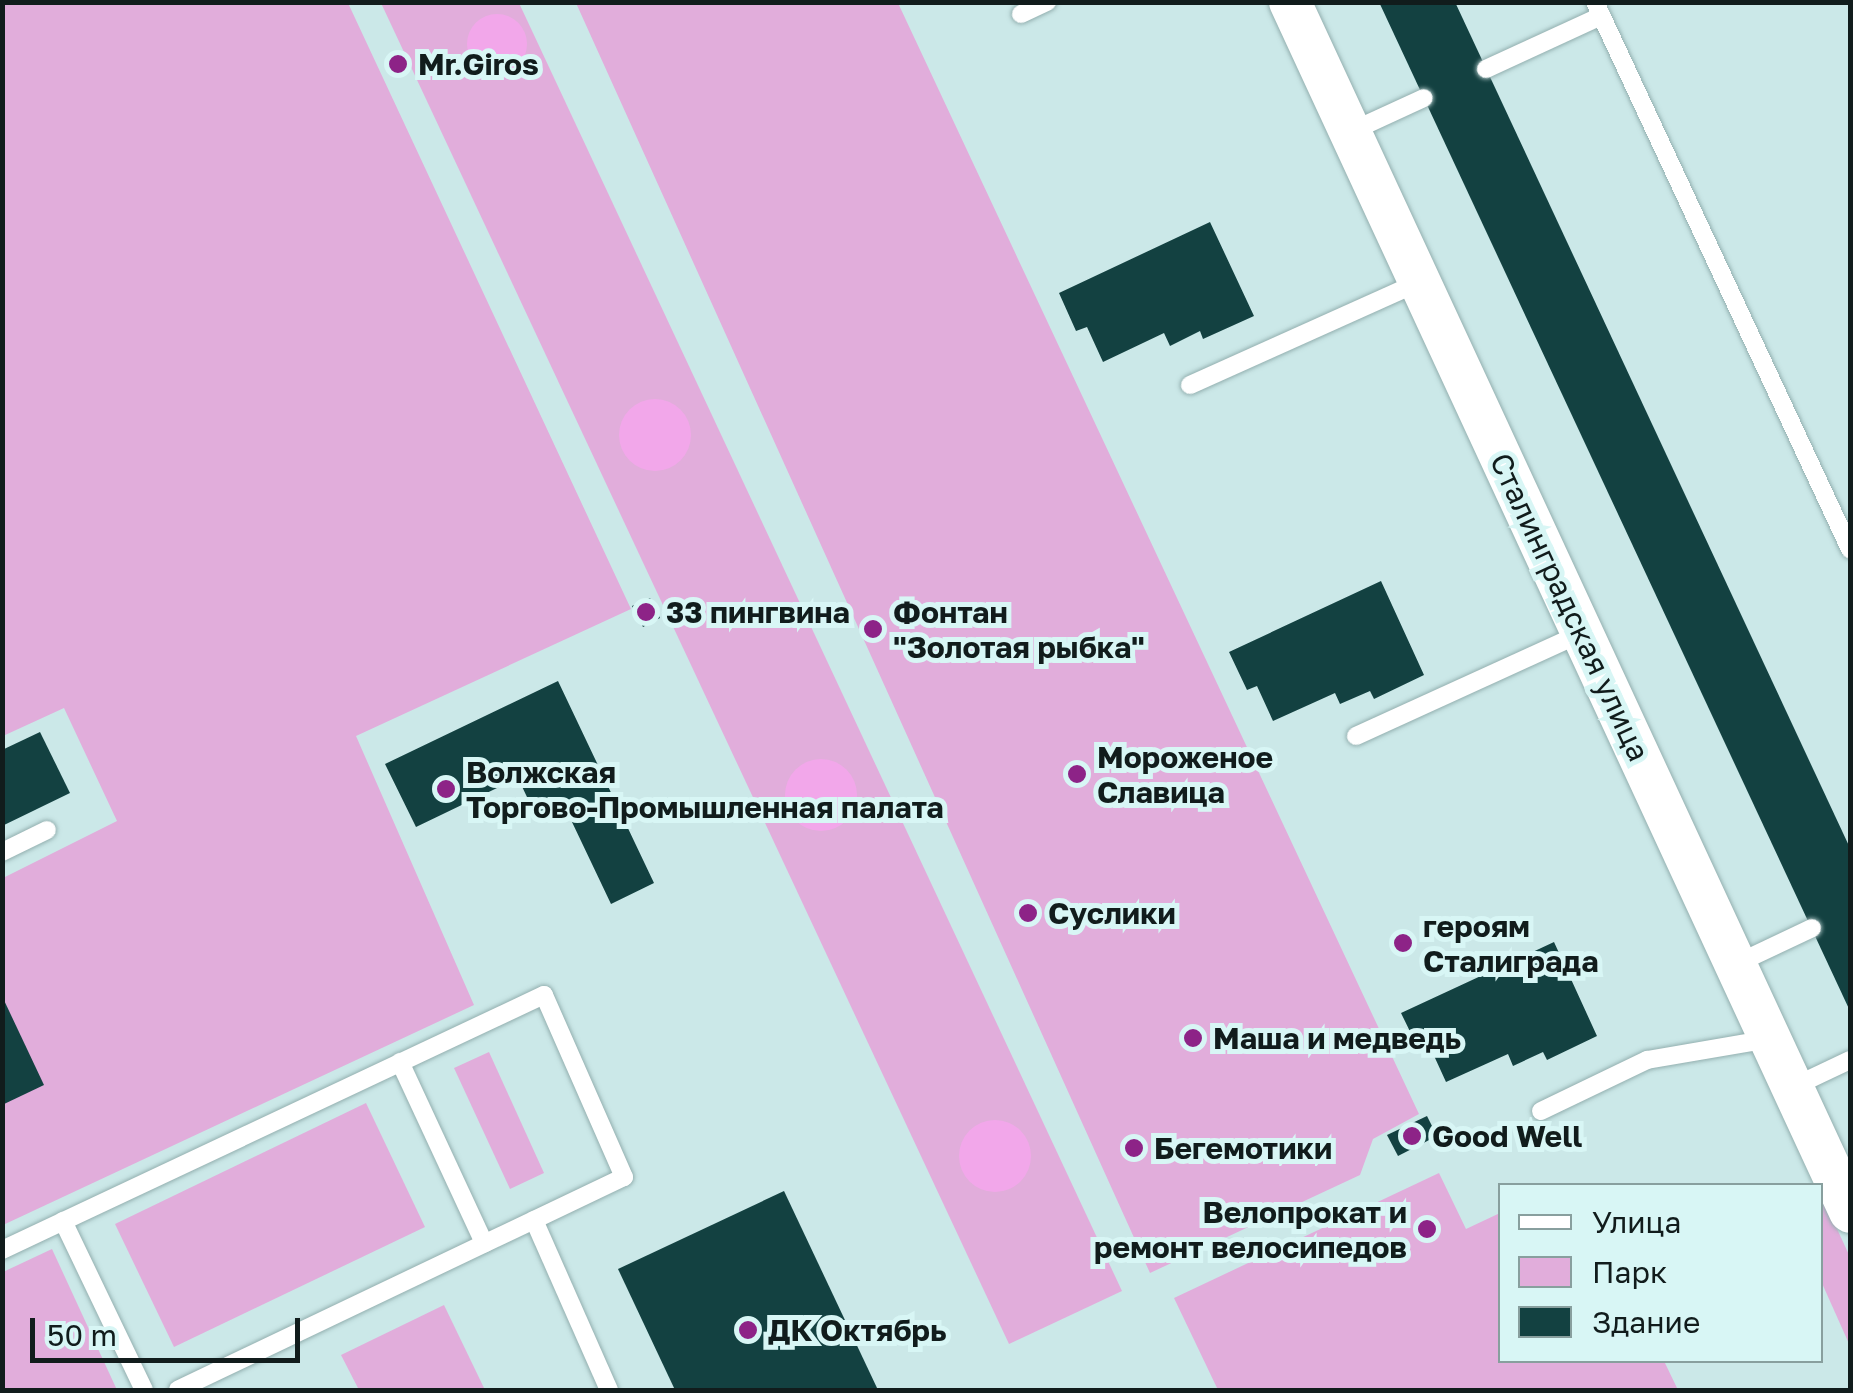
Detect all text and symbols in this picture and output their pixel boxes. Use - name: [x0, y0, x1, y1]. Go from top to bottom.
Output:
- place label: Mr.Giros: [418, 46, 539, 82]
- marker: Mr.Giros: [387, 53, 409, 75]
- street label: Сталинградская улица: [1483, 447, 1657, 767]
- place label: 33 пингвина: [666, 594, 850, 630]
- place label: Фонтан "Золотая рыбка": [893, 594, 1145, 664]
- marker: 33 пингвина: [635, 601, 657, 623]
- marker: Фонтан "Золотая рыбка": [862, 618, 884, 640]
- place label: Мороженое Славица: [1097, 739, 1273, 810]
- place label: Волжская Торгово-Промышленная палата: [466, 754, 944, 824]
- marker: Мороженое Славица: [1066, 763, 1088, 785]
- marker: Волжская Торгово-Промышленная палата: [435, 778, 457, 800]
- place label: Суслики: [1048, 895, 1176, 931]
- marker: Суслики: [1017, 902, 1039, 924]
- place label: героям Сталиграда: [1423, 908, 1599, 978]
- marker: героям Сталиграда: [1392, 932, 1414, 954]
- place label: Маша и медведь: [1213, 1020, 1461, 1056]
- marker: Маша и медведь: [1182, 1027, 1204, 1049]
- place label: Good Well: [1432, 1118, 1582, 1154]
- marker: Good Well: [1401, 1125, 1423, 1147]
- place label: Бегемотики: [1154, 1130, 1332, 1166]
- marker: Бегемотики: [1123, 1137, 1145, 1159]
- legend: [1498, 1183, 1823, 1363]
- place label: Велопрокат и ремонт велосипедов: [1094, 1194, 1407, 1264]
- text: Улица: [1592, 1204, 1681, 1240]
- marker: Велопрокат и ремонт велосипедов: [1416, 1218, 1438, 1240]
- text: Парк: [1592, 1254, 1667, 1290]
- scale bar: [35, 1298, 305, 1360]
- text: Здание: [1592, 1304, 1700, 1340]
- place label: ДК Октябрь: [768, 1312, 946, 1348]
- text: 50 m: [47, 1317, 117, 1353]
- marker: ДК Октябрь: [737, 1319, 759, 1341]

